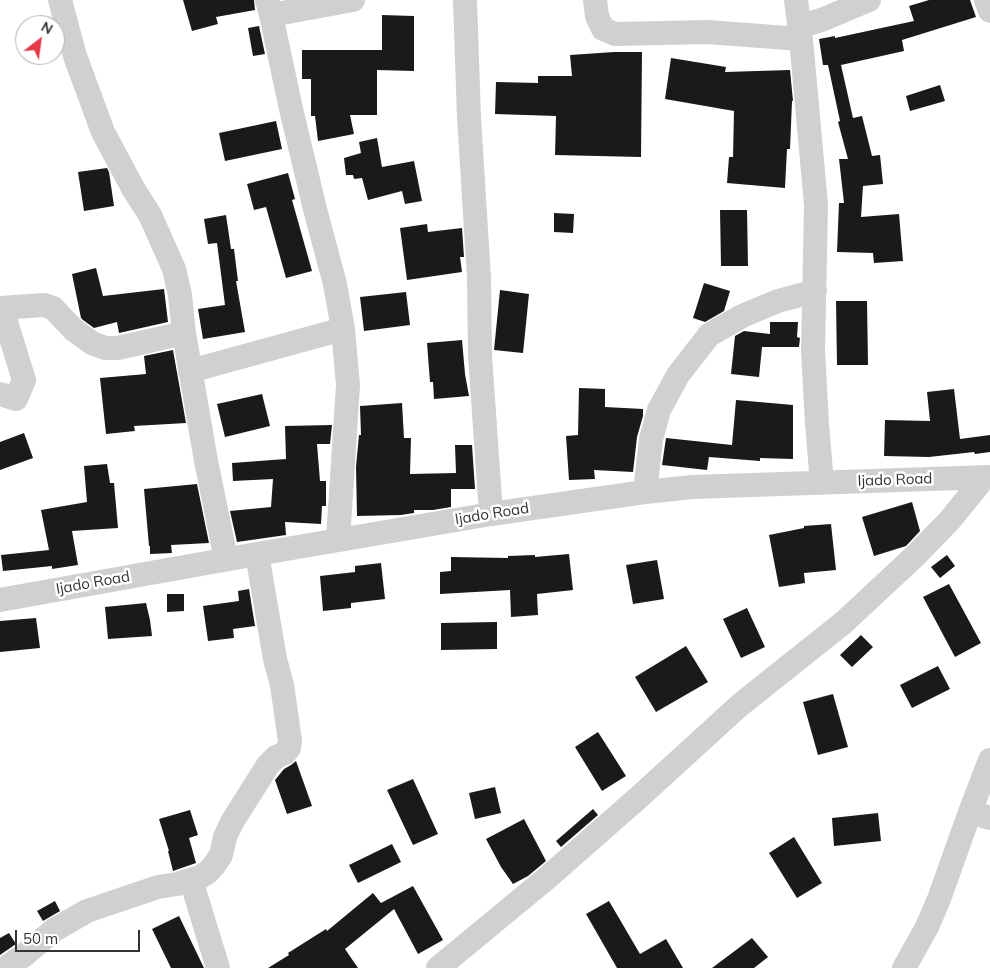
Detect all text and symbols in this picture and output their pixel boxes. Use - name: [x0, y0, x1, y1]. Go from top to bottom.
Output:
- north arrow: [15, 15, 65, 65]
- text: N: [38, 17, 56, 38]
- street label: Ijado Road: [857, 470, 933, 490]
- street label: Ijado Road: [454, 499, 530, 529]
- street label: Ijado Road: [55, 568, 131, 598]
- scale bar: [18, 920, 142, 952]
- text: 50 m: [23, 929, 58, 948]

